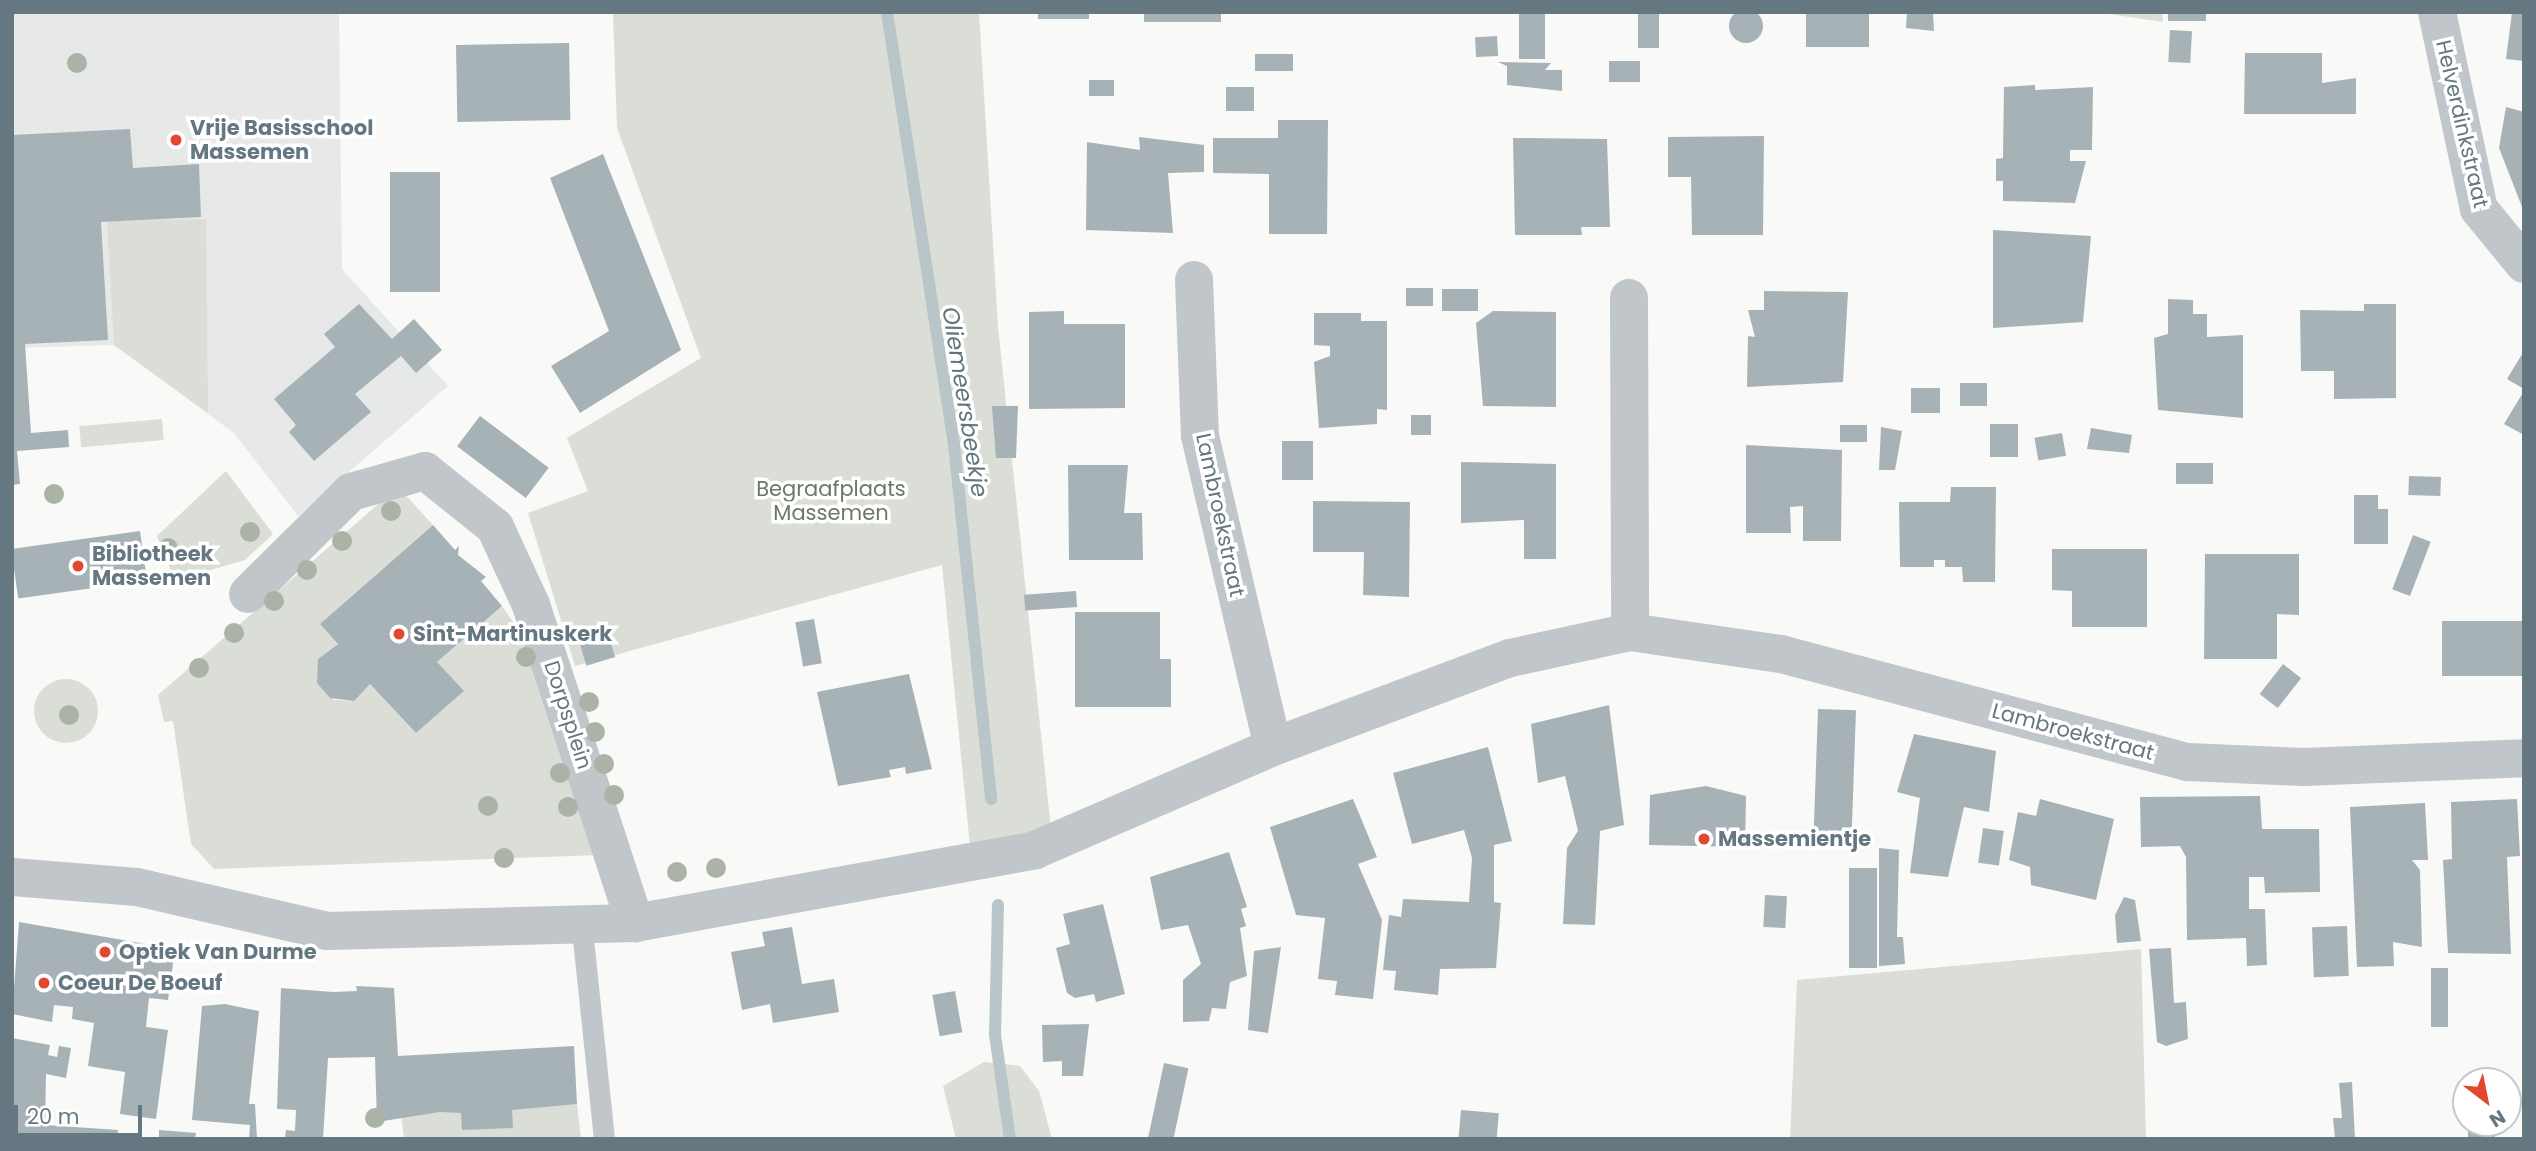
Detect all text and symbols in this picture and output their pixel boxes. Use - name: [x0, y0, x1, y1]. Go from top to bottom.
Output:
- street label: Helverdinkstraat: [2430, 38, 2494, 210]
- place label: Vrije Basisschool Massemen: [190, 115, 373, 165]
- marker: Vrije Basisschool Massemen: [168, 132, 184, 148]
- water label: Oliemeersbeekje: [936, 305, 994, 499]
- street label: Lambroekstraat: [1190, 431, 1250, 599]
- park label: Begraafplaats Massemen: [756, 476, 906, 526]
- place label: Bibliotheek Massemen: [92, 541, 214, 591]
- marker: Bibliotheek Massemen: [70, 558, 86, 574]
- place label: Sint-Martinuskerk: [413, 621, 612, 647]
- marker: Sint-Martinuskerk: [391, 626, 407, 642]
- street label: Dorpsplein: [539, 658, 597, 772]
- street label: Lambroekstraat: [1989, 698, 2157, 766]
- place label: Massemientje: [1718, 826, 1871, 852]
- marker: Massemientje: [1696, 831, 1712, 847]
- place label: Optiek Van Durme: [119, 939, 317, 965]
- marker: Optiek Van Durme: [97, 944, 113, 960]
- place label: Coeur De Boeuf: [58, 970, 222, 996]
- marker: Coeur De Boeuf: [36, 975, 52, 991]
- north arrow: [2452, 1067, 2522, 1137]
- scale bar: [18, 1092, 145, 1136]
- text: 20 m: [27, 1102, 80, 1131]
- text: N: [2484, 1103, 2511, 1134]

